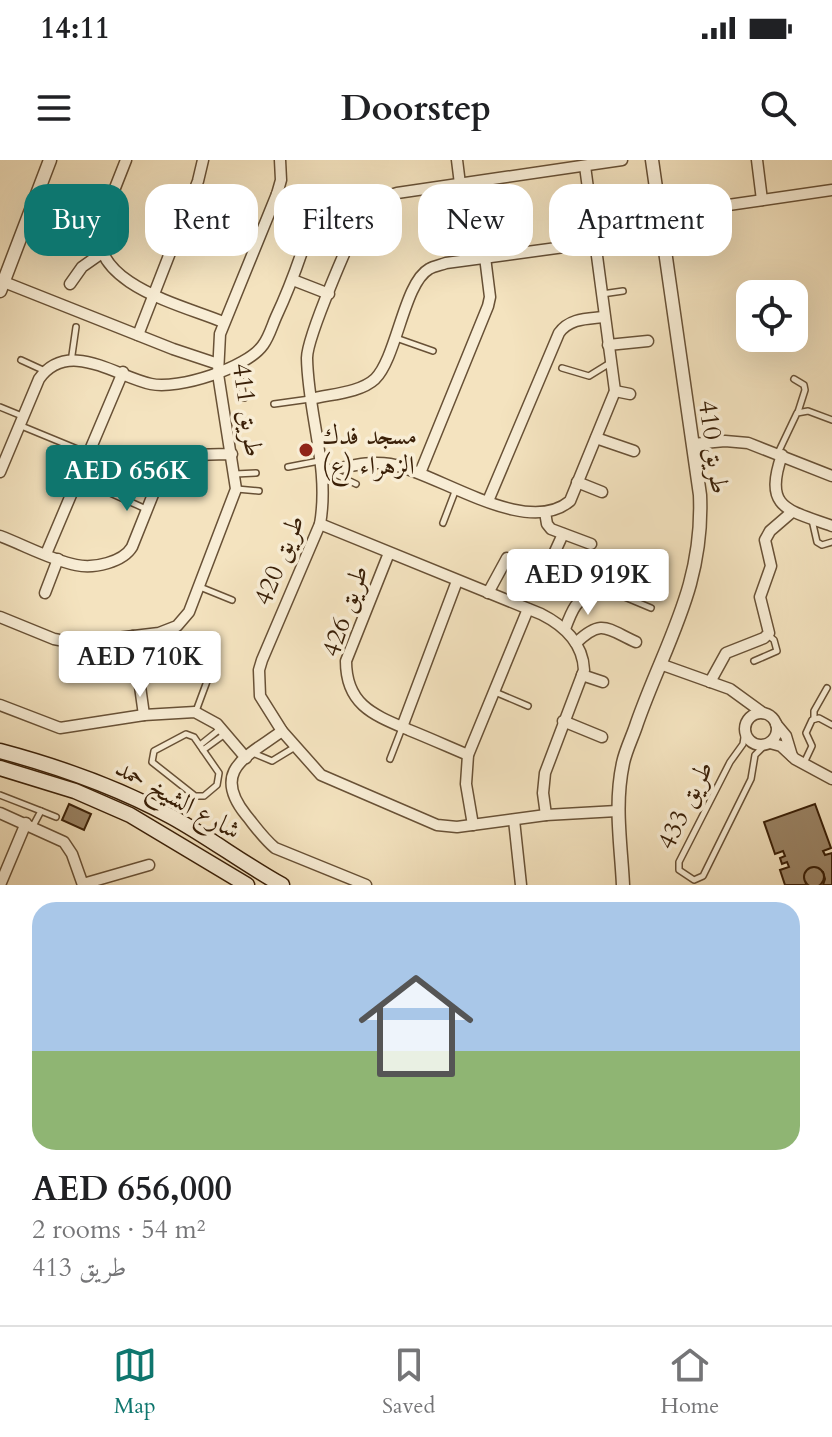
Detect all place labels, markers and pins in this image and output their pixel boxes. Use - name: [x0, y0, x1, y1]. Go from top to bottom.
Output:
- place label: مسجد فدك الزهراء (ع): [322, 418, 417, 487]
- marker: مسجد فدك الزهراء (ع): [297, 441, 315, 459]
- pin: AED 656K: [44, 445, 210, 513]
- pin: AED 919K: [505, 549, 671, 617]
- pin: AED 710K: [57, 631, 223, 699]

